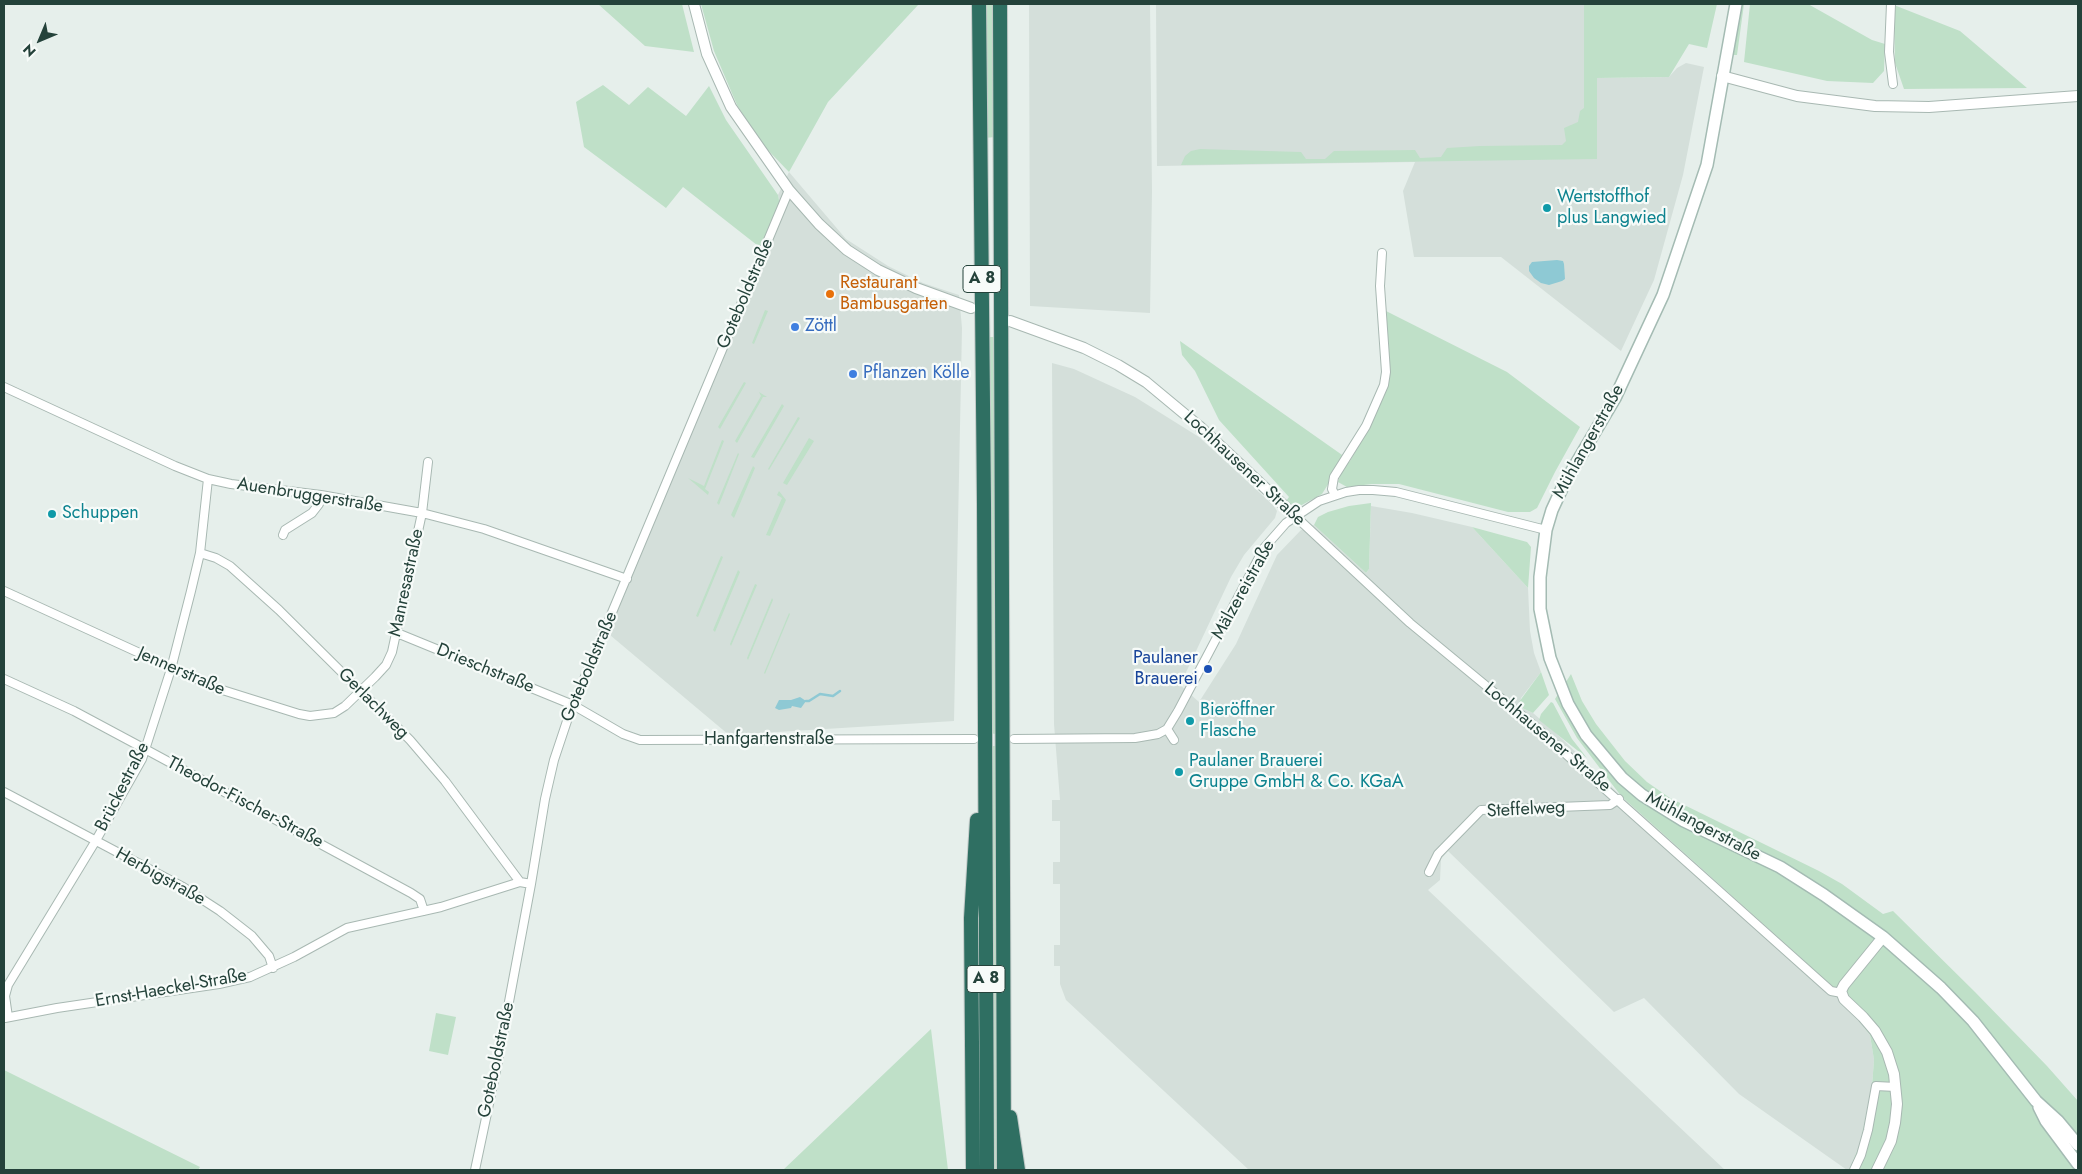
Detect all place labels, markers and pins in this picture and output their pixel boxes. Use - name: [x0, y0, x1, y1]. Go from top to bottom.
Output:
- place label: Wertstoffhof plus Langwied: [1557, 187, 1666, 230]
- marker: Wertstoffhof plus Langwied: [1541, 202, 1553, 214]
- place label: Restaurant Bambusgarten: [840, 273, 948, 316]
- marker: Restaurant Bambusgarten: [824, 288, 836, 300]
- place label: Zöttl: [805, 316, 837, 338]
- marker: Zöttl: [789, 321, 801, 333]
- place label: Pflanzen Kölle: [863, 363, 969, 385]
- marker: Pflanzen Kölle: [847, 368, 859, 380]
- place label: Schuppen: [62, 503, 139, 525]
- marker: Schuppen: [46, 508, 58, 520]
- place label: Paulaner Brauerei: [1133, 648, 1198, 691]
- marker: Paulaner Brauerei: [1202, 663, 1214, 675]
- place label: Bieröffner Flasche: [1200, 700, 1275, 742]
- marker: Bieröffner Flasche: [1184, 715, 1196, 727]
- place label: Paulaner Brauerei Gruppe GmbH & Co. KGaA: [1189, 751, 1404, 794]
- marker: Paulaner Brauerei Gruppe GmbH & Co. KGaA: [1173, 766, 1185, 778]

